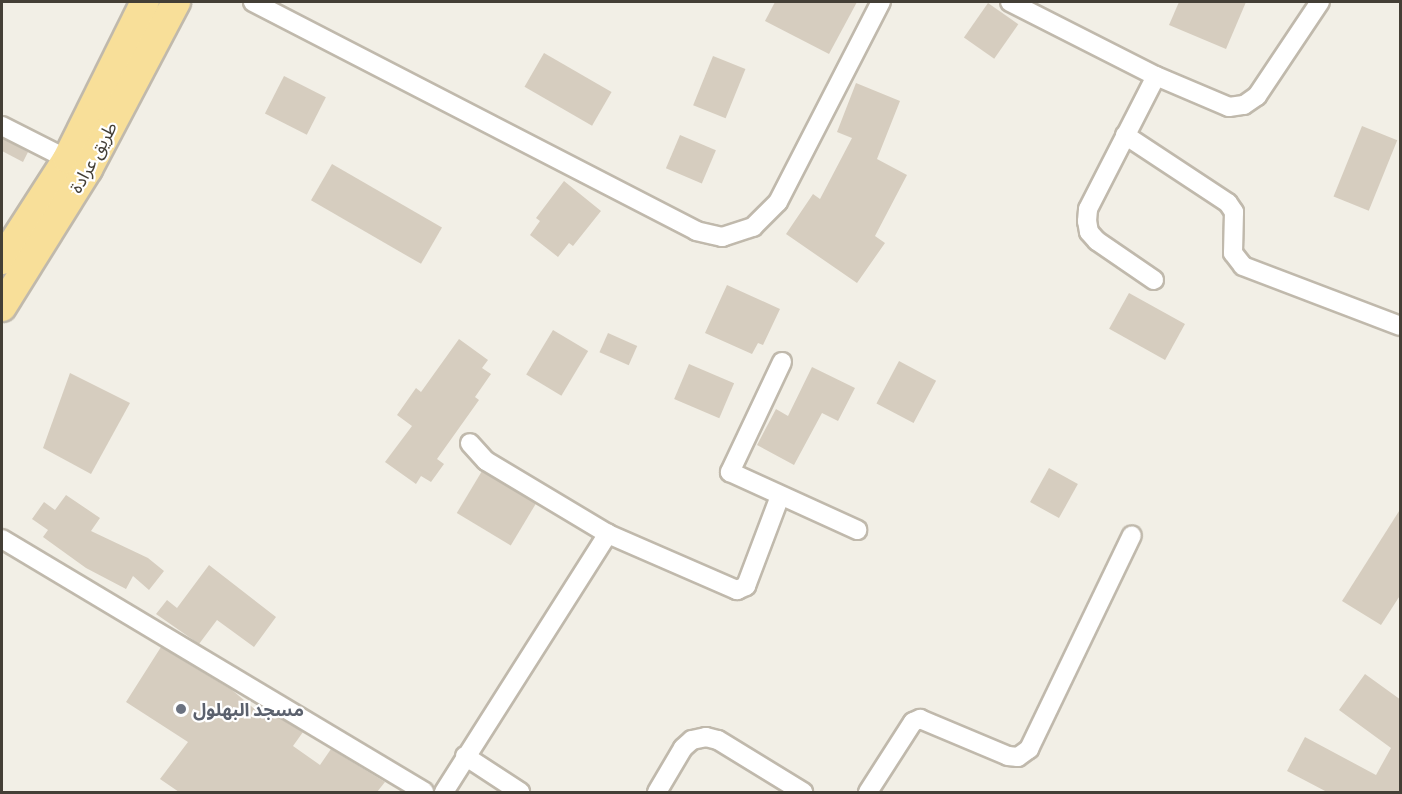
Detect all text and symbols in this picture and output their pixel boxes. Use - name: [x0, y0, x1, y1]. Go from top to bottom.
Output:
- street label: طريق عرادة: [65, 118, 121, 196]
- place label: مسجد البهلول: [193, 698, 304, 720]
- marker: مسجد البهلول: [174, 702, 188, 716]

